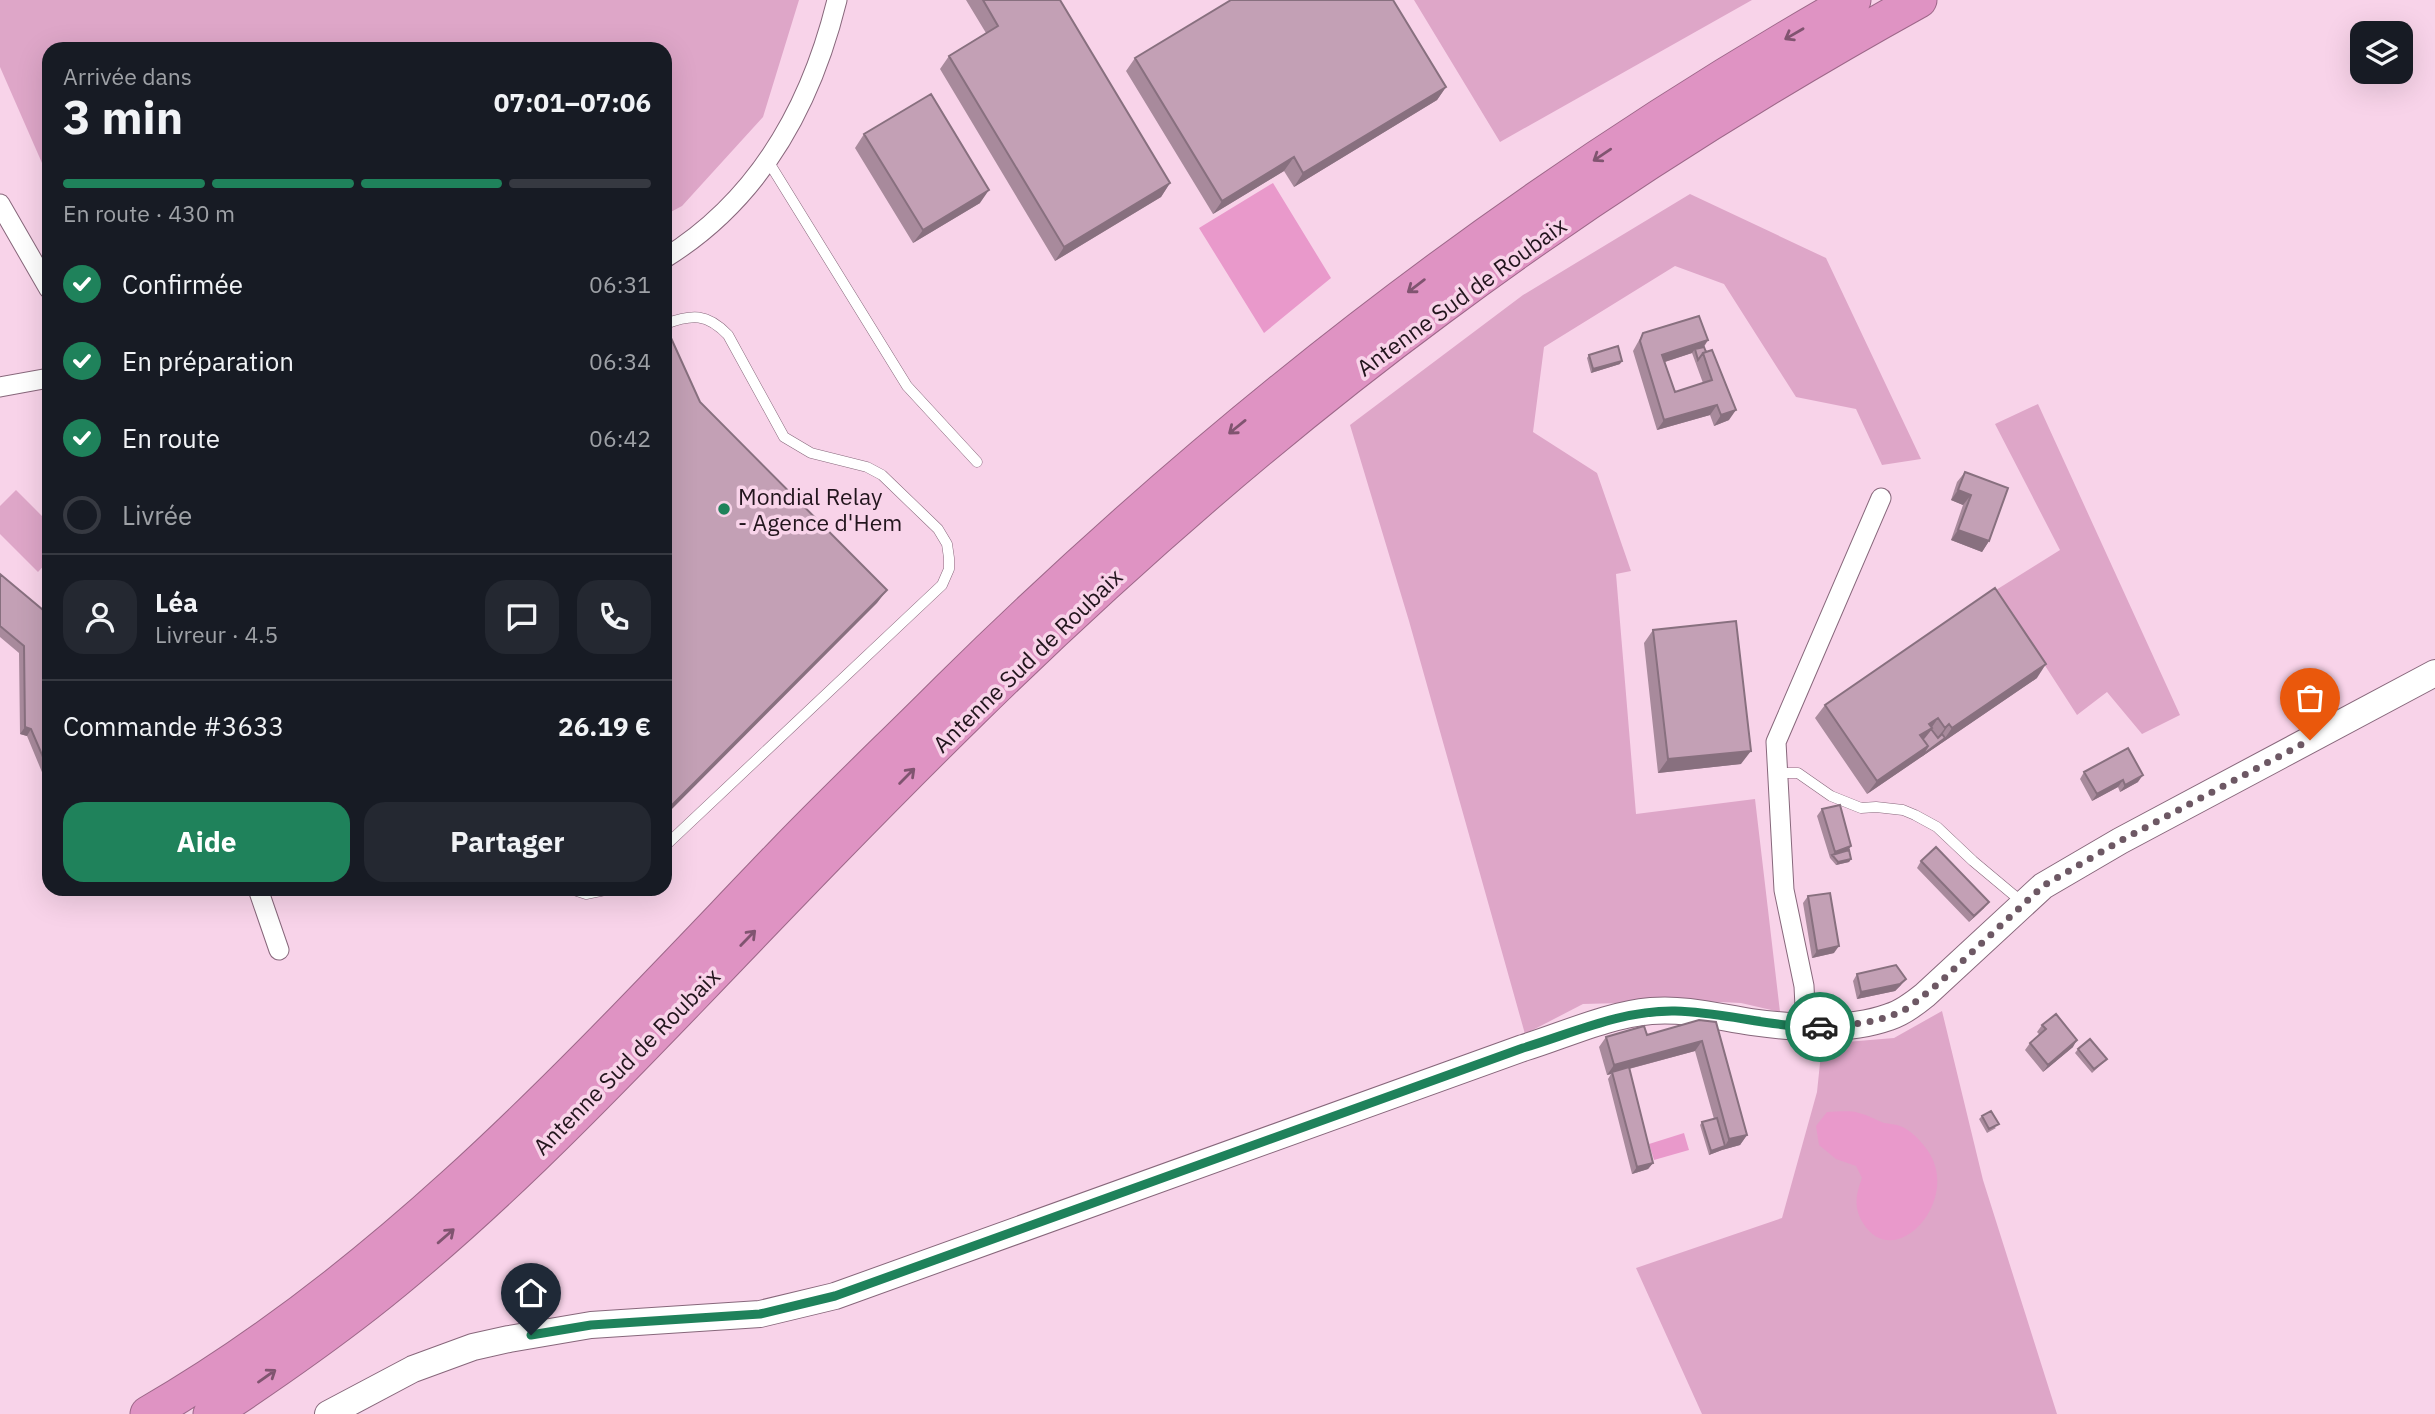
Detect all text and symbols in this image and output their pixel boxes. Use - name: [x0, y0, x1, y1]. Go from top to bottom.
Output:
- map controls: [2350, 21, 2413, 84]
- button: layers: [2350, 21, 2413, 84]
- one-way arrow: [1785, 27, 1805, 41]
- text: Arrivée dans: [63, 61, 192, 91]
- text: 07:01–07:06: [494, 85, 651, 119]
- text: 3 min: [63, 87, 183, 147]
- one-way arrow: [1593, 148, 1612, 162]
- text: En route · 430 m: [63, 198, 235, 228]
- street label: Antenne Sud de Roubaix: [1350, 209, 1572, 382]
- icon: check: [63, 265, 101, 303]
- text: Confirmée: [122, 267, 243, 301]
- text: 06:31: [589, 269, 651, 299]
- one-way arrow: [1406, 278, 1425, 293]
- icon: check: [63, 342, 101, 380]
- text: En préparation: [122, 344, 294, 378]
- text: 06:34: [589, 346, 651, 376]
- icon: check: [63, 419, 101, 457]
- one-way arrow: [1228, 419, 1246, 435]
- text: En route: [122, 421, 220, 455]
- text: 06:42: [589, 423, 651, 453]
- place label: Mondial Relay - Agence d'Hem: [738, 481, 902, 537]
- text: Livrée: [122, 498, 192, 532]
- marker: Mondial Relay - Agence d'Hem: [716, 501, 732, 517]
- street label: Antenne Sud de Roubaix: [926, 561, 1128, 759]
- button: person: [63, 580, 137, 654]
- button: chat: [485, 580, 559, 654]
- button: phone: [577, 580, 651, 654]
- text: Léa: [155, 585, 198, 619]
- text: Livreur · 4.5: [155, 619, 278, 649]
- pin: [2280, 668, 2340, 740]
- icon: bag: [2291, 679, 2329, 717]
- text: Commande #3633: [63, 709, 284, 743]
- text: 26.19 €: [558, 709, 651, 743]
- one-way arrow: [898, 767, 915, 784]
- button: Aide: [63, 802, 350, 882]
- button: Partager: [364, 802, 651, 882]
- one-way arrow: [739, 930, 756, 947]
- street label: Antenne Sud de Roubaix: [526, 961, 726, 1161]
- courier: [1785, 992, 1855, 1062]
- icon: car: [1801, 1008, 1839, 1046]
- one-way arrow: [437, 1227, 454, 1244]
- pin: [501, 1263, 561, 1335]
- icon: home: [512, 1274, 550, 1312]
- one-way arrow: [257, 1369, 276, 1383]

